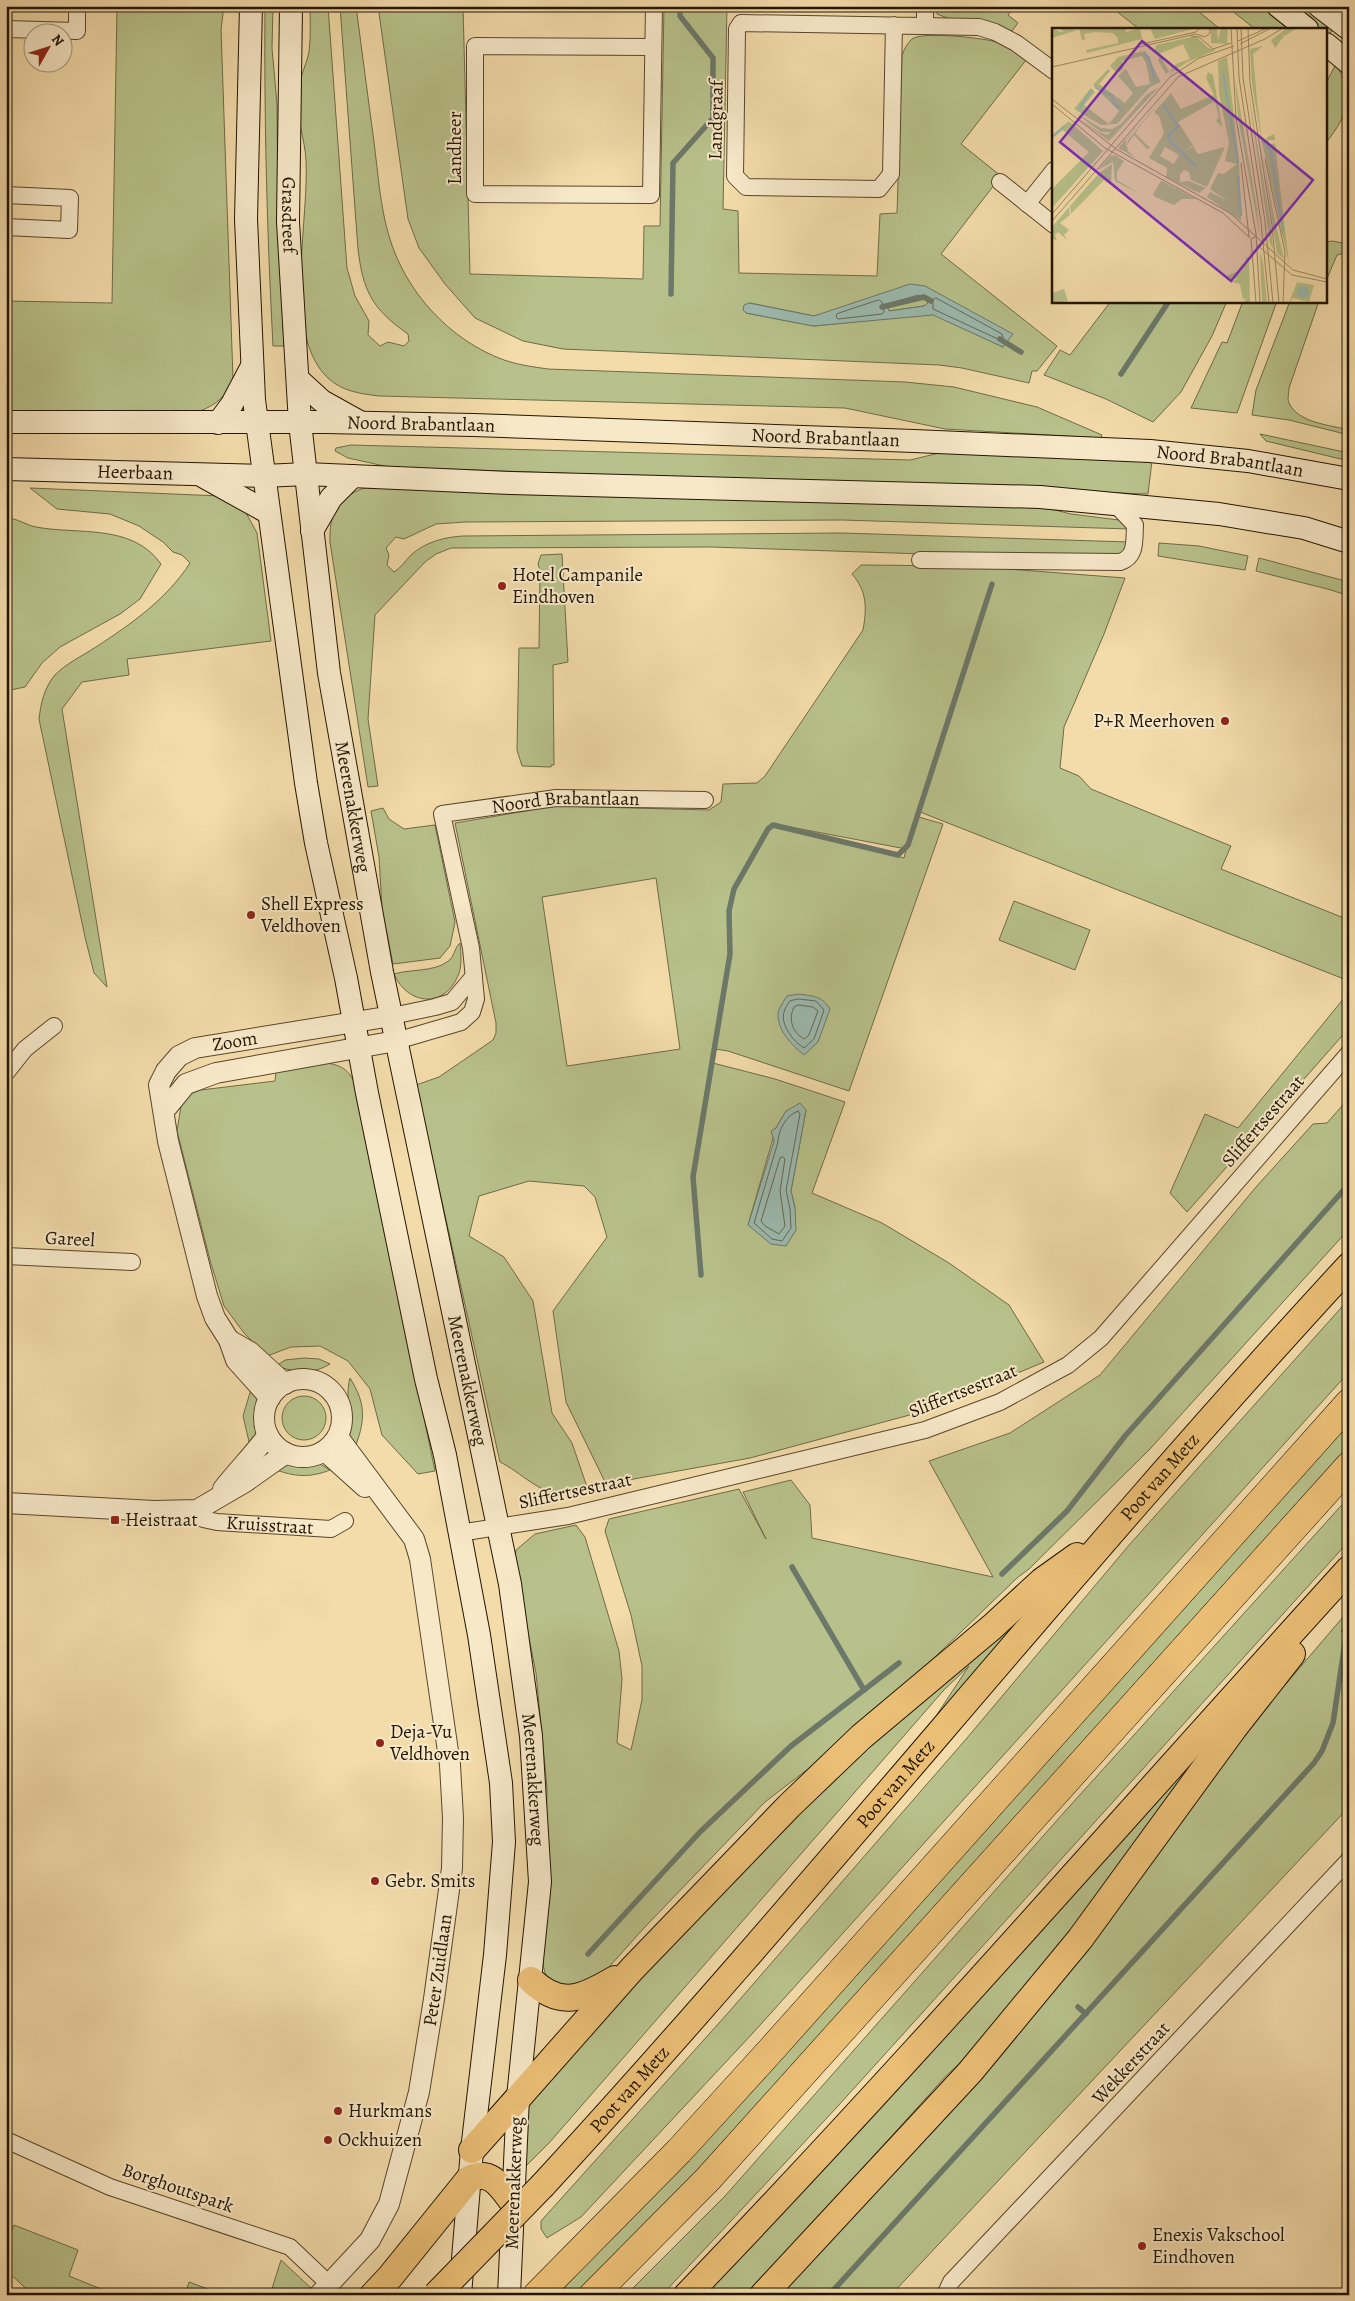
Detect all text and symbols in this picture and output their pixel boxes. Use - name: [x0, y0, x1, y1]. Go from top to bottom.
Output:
- north arrow: [22, 22, 72, 72]
- inset map: [1052, 28, 1328, 302]
- text: N: [47, 30, 68, 50]
- street label: Landgraaf: [702, 77, 730, 160]
- street label: Landheer: [442, 111, 468, 185]
- street label: Grasdreef: [275, 177, 303, 257]
- street label: Noord Brabantlaan: [347, 409, 496, 439]
- street label: Noord Brabantlaan: [751, 422, 900, 453]
- street label: Noord Brabantlaan: [1155, 439, 1306, 484]
- street label: Heerbaan: [97, 458, 173, 487]
- place label: Hotel Campanile Eindhoven: [512, 562, 643, 610]
- marker: Hotel Campanile Eindhoven: [496, 580, 508, 592]
- place label: P+R Meerhoven: [1093, 708, 1215, 734]
- marker: P+R Meerhoven: [1219, 715, 1231, 727]
- street label: Meerenakkerweg: [328, 739, 377, 875]
- street label: Noord Brabantlaan: [490, 785, 640, 820]
- place label: Shell Express Veldhoven: [260, 891, 364, 939]
- marker: Shell Express Veldhoven: [245, 909, 257, 921]
- street label: Zoom: [210, 1025, 259, 1058]
- street label: Sliffertsestraat: [1216, 1069, 1310, 1173]
- street label: Gareel: [44, 1225, 96, 1253]
- street label: Meerenakkerweg: [441, 1313, 494, 1449]
- street label: Sliffertsestraat: [905, 1357, 1021, 1425]
- street label: Poot van Metz: [1114, 1427, 1206, 1527]
- street label: Sliffertsestraat: [516, 1466, 634, 1516]
- place label: Heistraat: [125, 1507, 198, 1533]
- street label: Kruisstraat: [225, 1510, 314, 1541]
- marker: Heistraat: [109, 1514, 121, 1526]
- street label: Meerenakkerweg: [515, 1711, 551, 1847]
- place label: Deja-Vu Veldhoven: [389, 1719, 470, 1767]
- street label: Poot van Metz: [850, 1734, 941, 1834]
- marker: Deja-Vu Veldhoven: [374, 1737, 386, 1749]
- place label: Gebr. Smits: [385, 1868, 475, 1894]
- marker: Gebr. Smits: [369, 1875, 381, 1887]
- street label: Peter Zuidlaan: [417, 1912, 459, 2028]
- street label: Wekkerstraat: [1085, 2016, 1176, 2111]
- street label: Poot van Metz: [584, 2040, 676, 2139]
- place label: Hurkmans: [348, 2098, 432, 2124]
- marker: Hurkmans: [332, 2105, 344, 2117]
- street label: Meerenakkerweg: [499, 2116, 529, 2250]
- place label: Ockhuizen: [338, 2127, 422, 2153]
- marker: Ockhuizen: [322, 2134, 334, 2146]
- street label: Borghoutspark: [119, 2157, 238, 2219]
- place label: Enexis Vakschool Eindhoven: [1152, 2222, 1285, 2270]
- marker: Enexis Vakschool Eindhoven: [1136, 2240, 1148, 2252]

